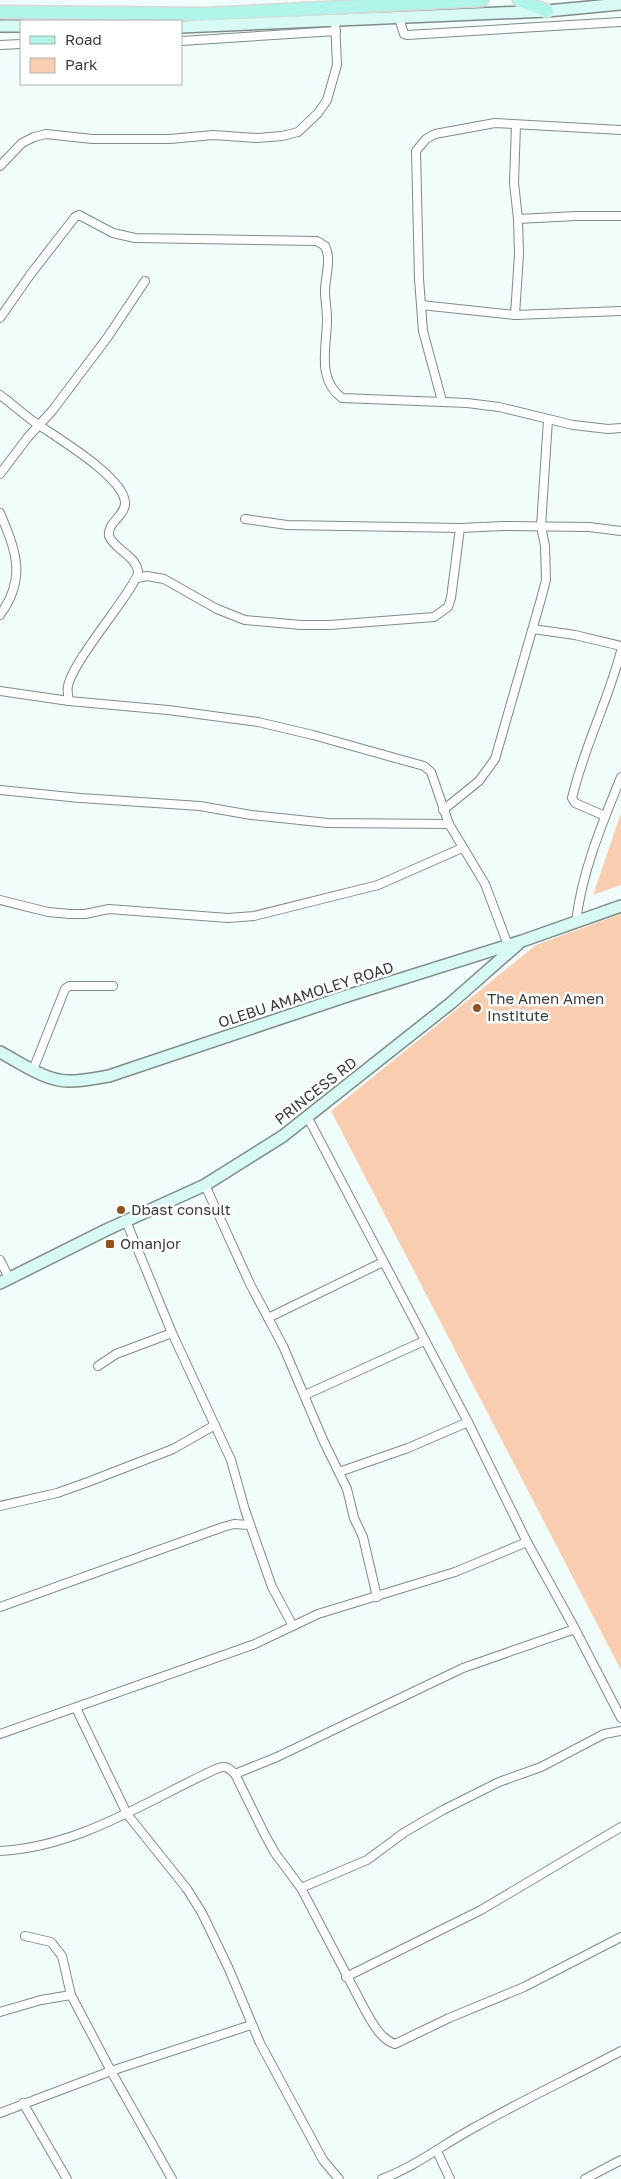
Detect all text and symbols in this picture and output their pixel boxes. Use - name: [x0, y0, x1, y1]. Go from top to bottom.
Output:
- legend: [20, 20, 182, 85]
- text: Road: [65, 30, 102, 48]
- text: Park: [65, 55, 98, 73]
- street label: OLEBU AMAMOLEY ROAD: [216, 957, 396, 1031]
- place label: The Amen Amen Institute: [487, 989, 604, 1024]
- marker: The Amen Amen Institute: [471, 1002, 483, 1014]
- street label: PRINCESS RD: [271, 1053, 360, 1128]
- place label: Dbast consult: [131, 1200, 231, 1218]
- marker: Dbast consult: [115, 1204, 127, 1216]
- place label: Omanjor: [120, 1234, 181, 1252]
- marker: Omanjor: [104, 1238, 116, 1250]

